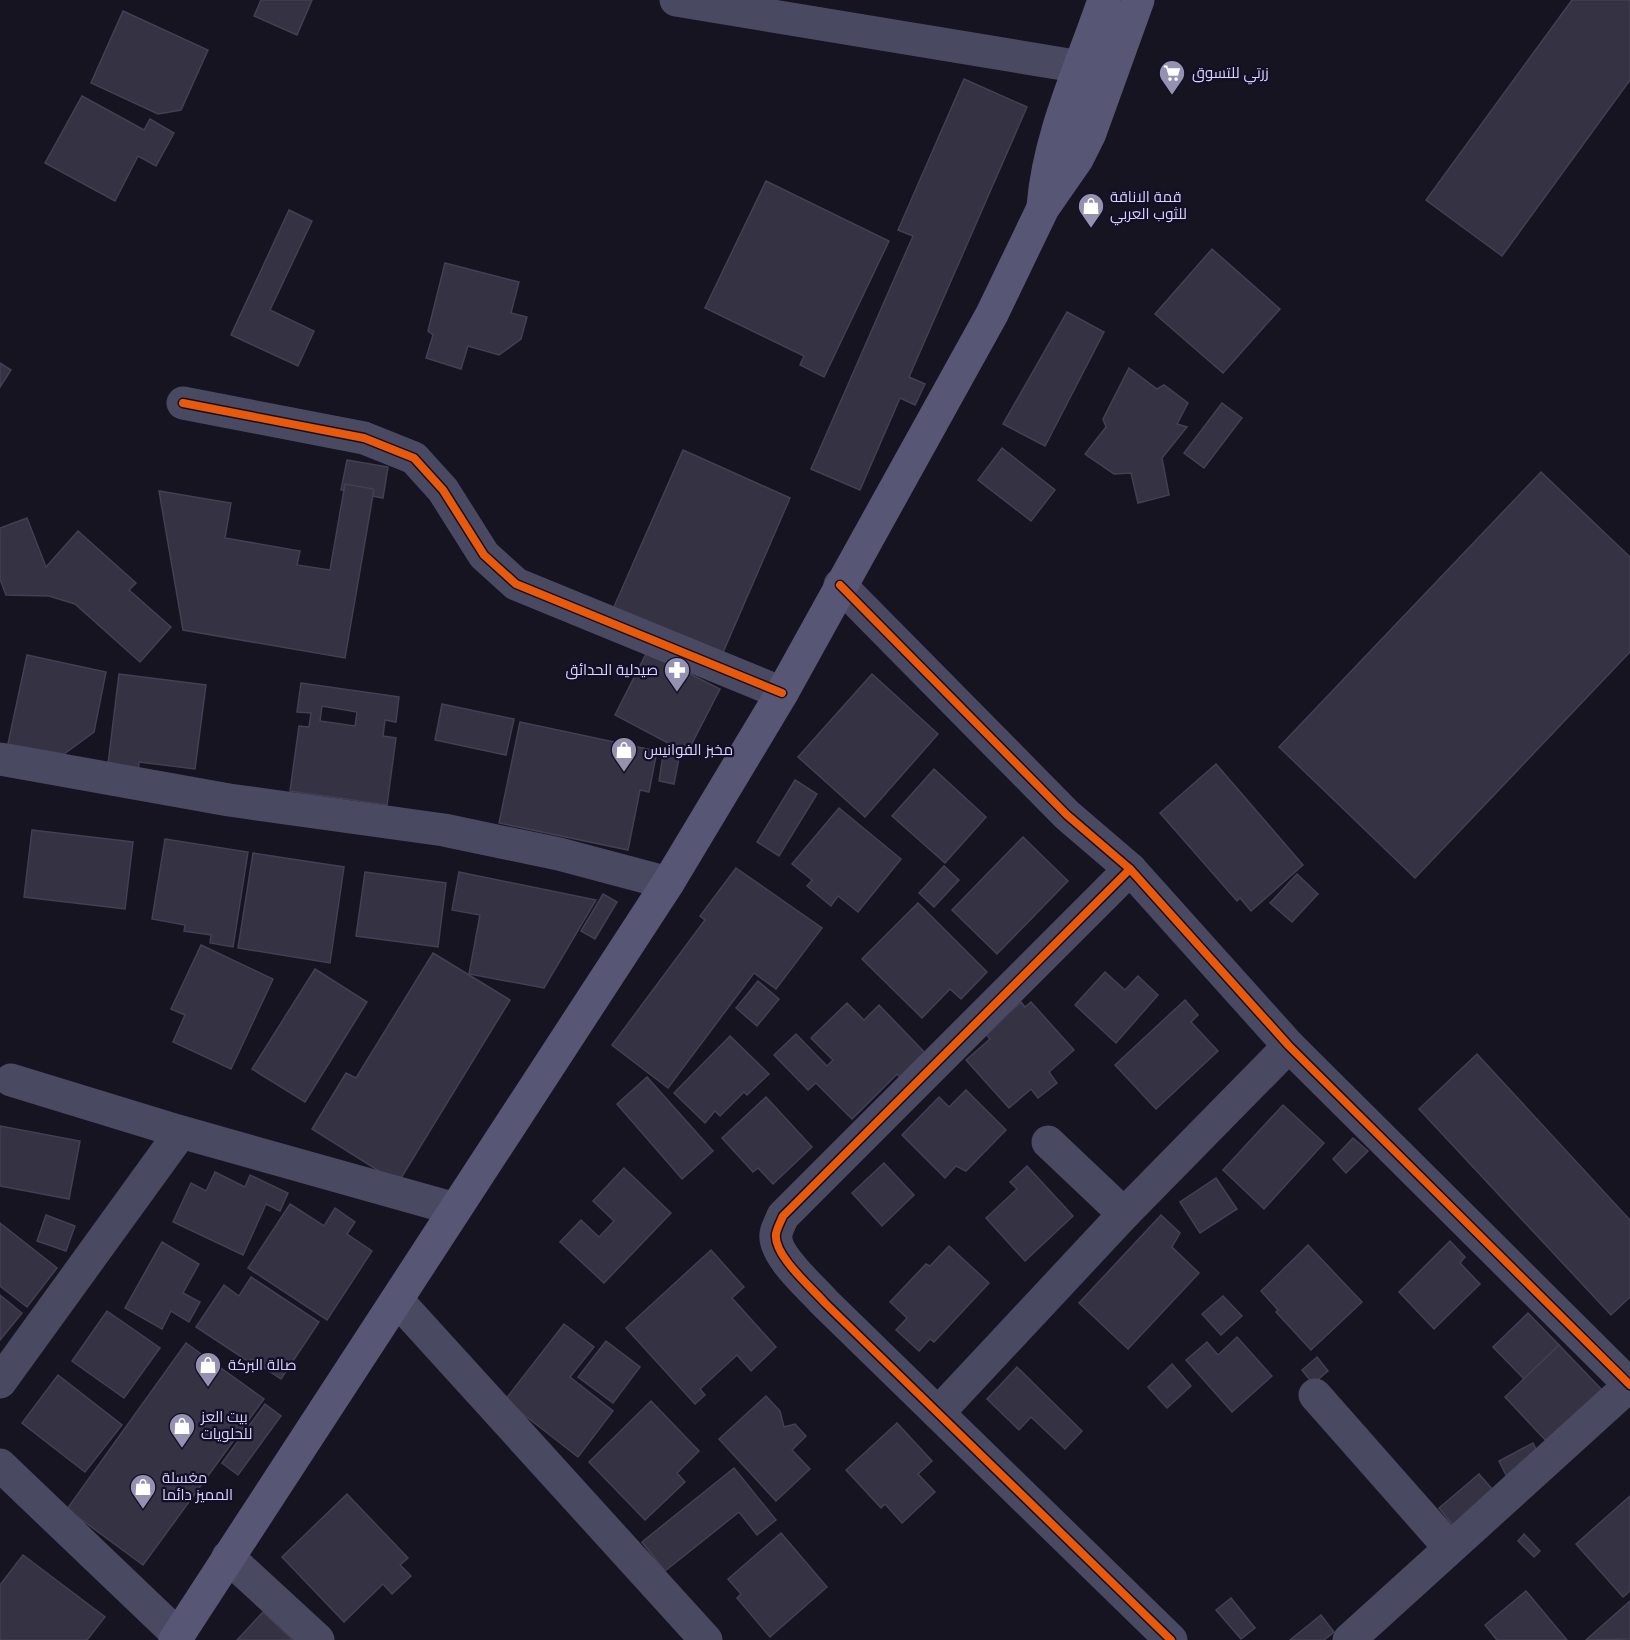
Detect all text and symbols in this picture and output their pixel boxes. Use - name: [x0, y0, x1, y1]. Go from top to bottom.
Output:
- supermarket icon: زرتي للتسوق: [1157, 58, 1187, 96]
- place label: زرتي للتسوق: [1192, 63, 1269, 85]
- place label: قمة الاناقة للثوب العربي: [1110, 187, 1187, 226]
- shop icon: قمة الاناقة للثوب العربي: [1076, 191, 1106, 229]
- pharmacy icon: صيدلية الحدائق: [662, 655, 692, 693]
- place label: صيدلية الحدائق: [566, 660, 658, 680]
- shop icon: مخبز الفوانيس: [609, 735, 639, 773]
- place label: مخبز الفوانيس: [644, 740, 733, 760]
- shop icon: صالة البركة: [193, 1350, 223, 1388]
- place label: صالة البركة: [228, 1355, 297, 1375]
- place label: بيت العز للحلويات: [200, 1407, 252, 1444]
- shop icon: بيت العز للحلويات: [167, 1411, 197, 1449]
- place label: مغسلة المميز دائما: [162, 1468, 233, 1505]
- shop icon: مغسلة المميز دائما: [128, 1472, 158, 1510]

